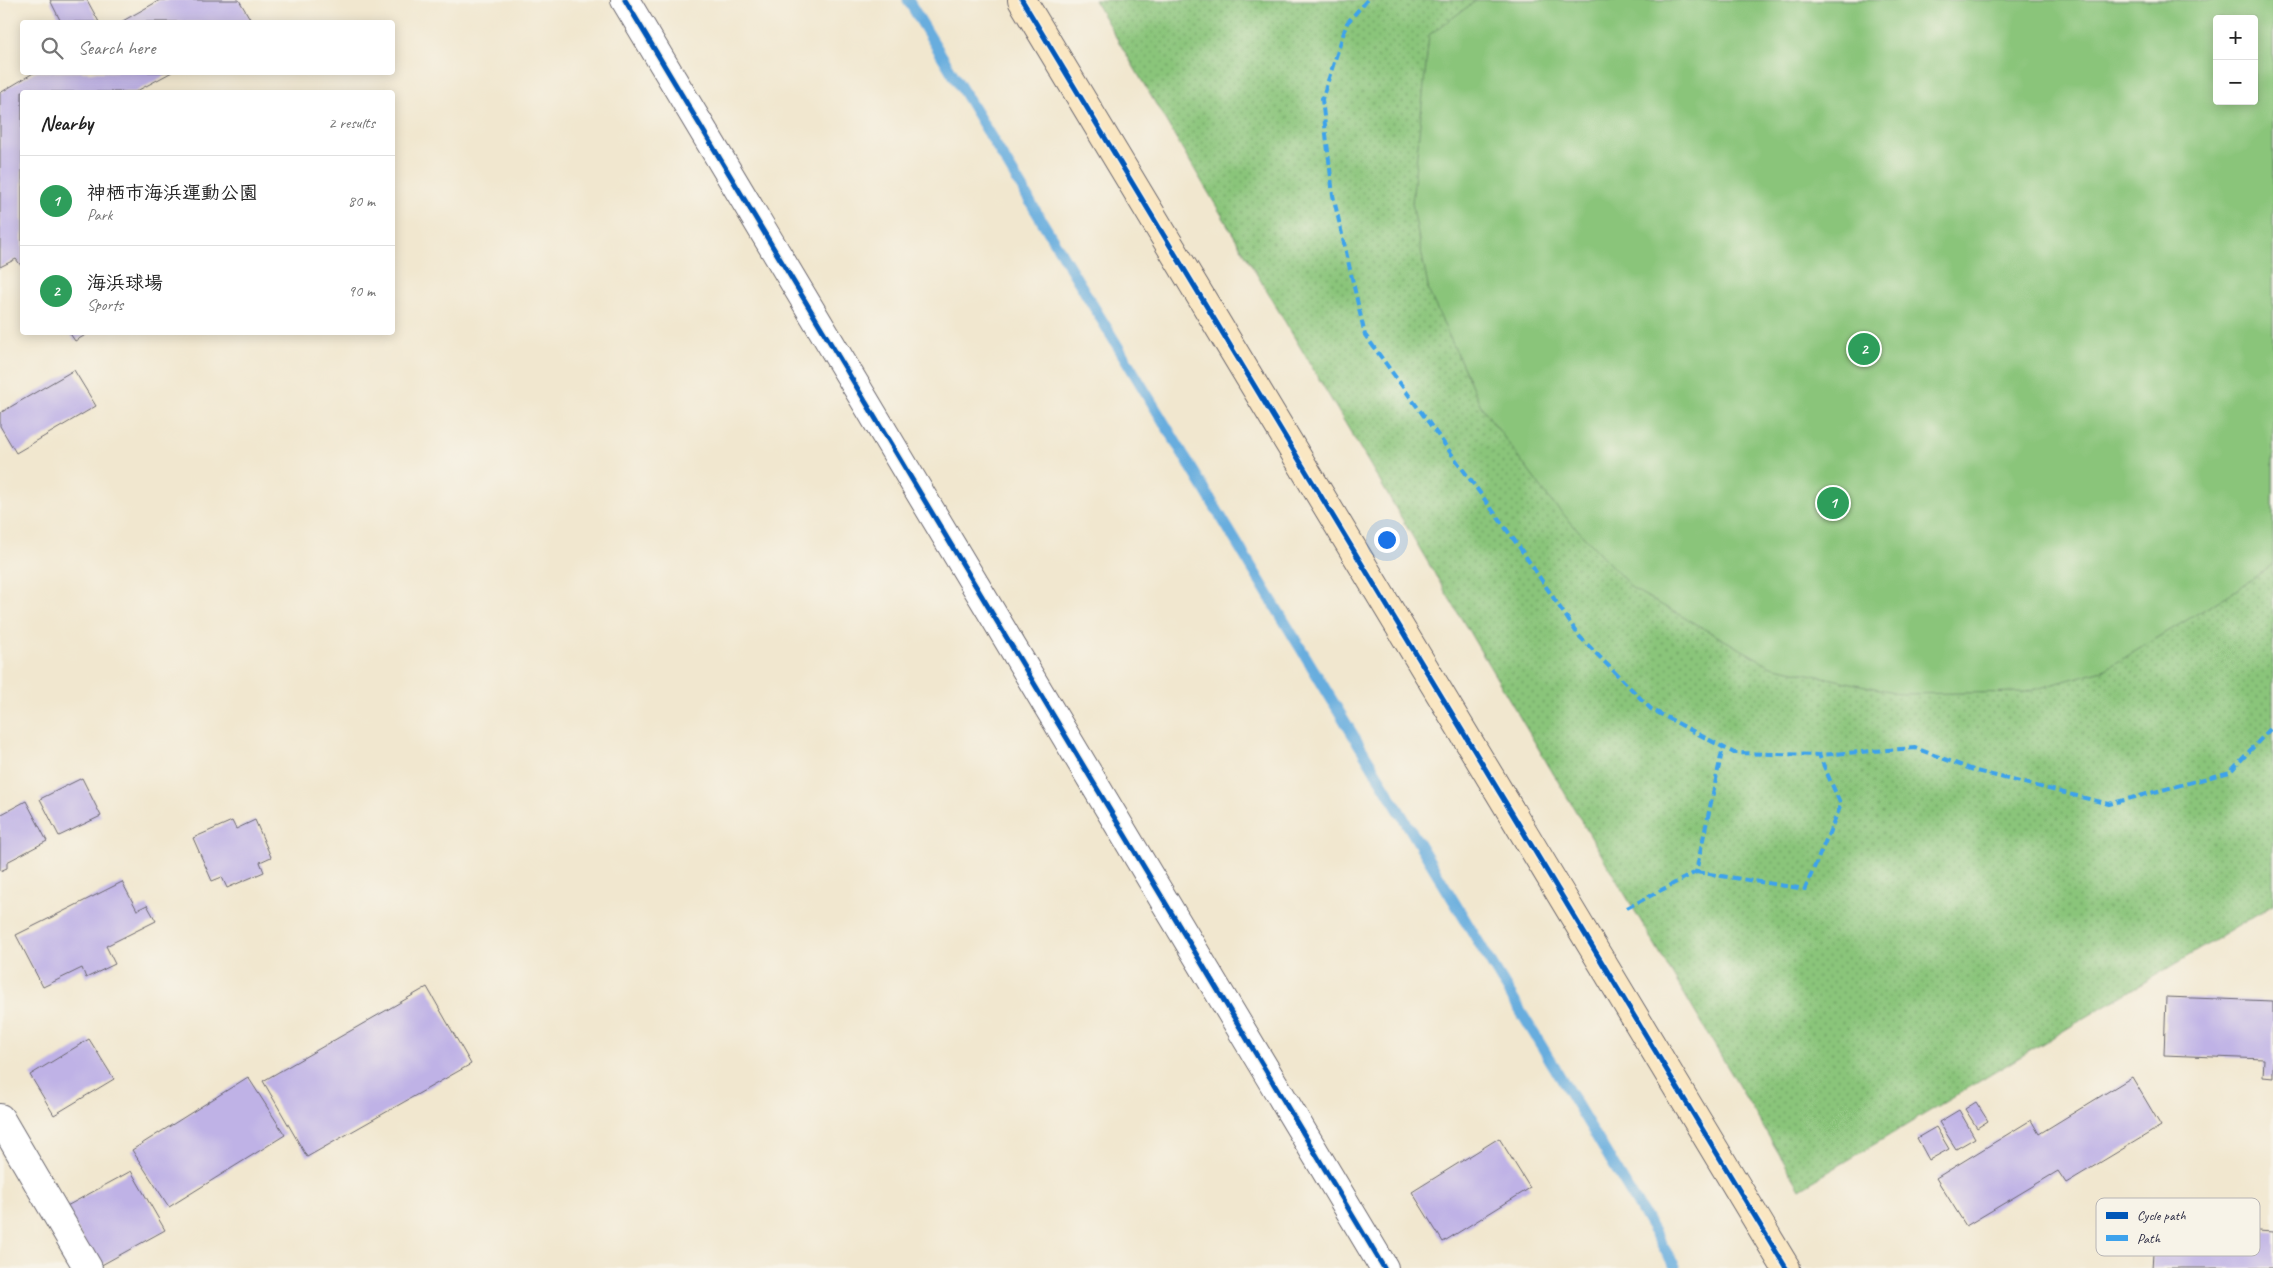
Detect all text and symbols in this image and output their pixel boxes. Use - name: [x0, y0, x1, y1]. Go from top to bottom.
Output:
- map controls: [2213, 15, 2258, 105]
- button: +: [2213, 15, 2258, 60]
- search box: [20, 20, 395, 75]
- icon: search: [38, 34, 66, 62]
- text: Search here: [78, 36, 155, 60]
- button: −: [2213, 60, 2258, 105]
- text: Nearby: [40, 110, 93, 136]
- text: 2 results: [328, 113, 375, 133]
- text: 神栖市海浜運動公園: [87, 181, 258, 205]
- text: 1: [52, 191, 60, 211]
- text: 80 m: [348, 191, 375, 211]
- text: Park: [87, 205, 112, 225]
- text: 海浜球場: [87, 271, 163, 295]
- text: 2: [52, 281, 60, 301]
- text: 90 m: [348, 281, 375, 301]
- text: Sports: [87, 295, 123, 315]
- pin: 2: [1848, 330, 1880, 368]
- pin: 1: [1817, 484, 1849, 522]
- your location: [1374, 527, 1400, 553]
- legend: [2096, 1198, 2260, 1256]
- text: Cycle path: [2137, 1207, 2186, 1224]
- text: Path: [2137, 1230, 2161, 1247]

